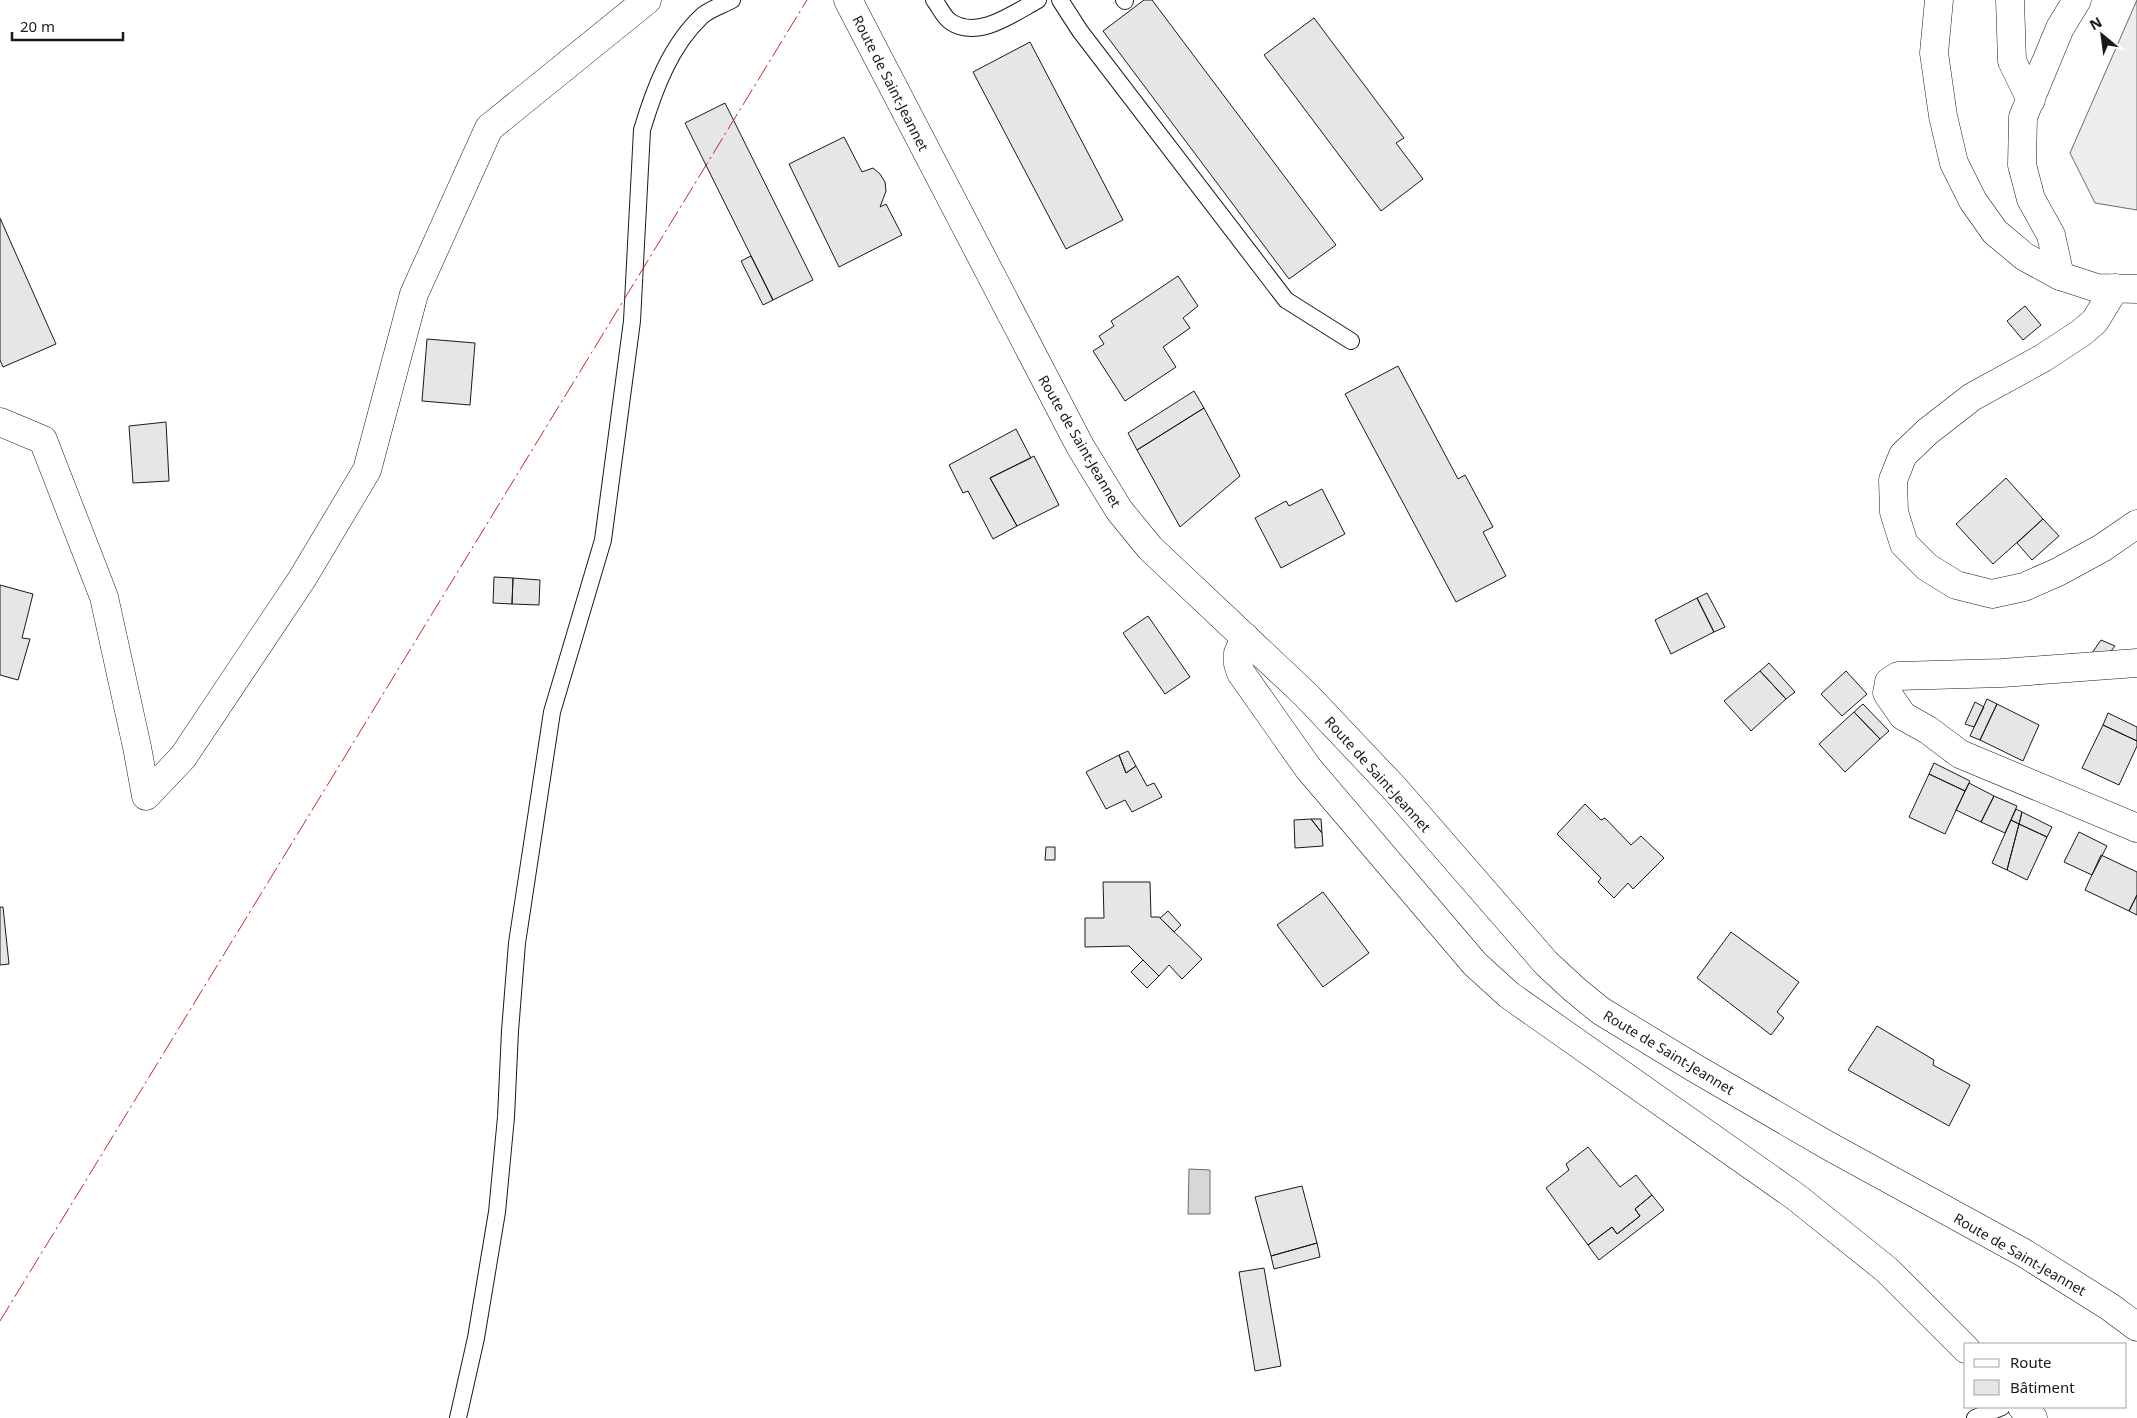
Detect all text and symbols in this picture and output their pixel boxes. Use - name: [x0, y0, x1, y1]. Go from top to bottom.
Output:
- scale bar: [12, 10, 124, 42]
- north arrow: [2077, 10, 2127, 60]
- street label: Route de Saint-Jeannet: [849, 12, 933, 154]
- text: N: [2086, 12, 2105, 34]
- text: 20 m: [20, 16, 55, 36]
- street label: Route de Saint-Jeannet: [1034, 371, 1126, 511]
- street label: Route de Saint-Jeannet: [1321, 712, 1435, 836]
- street label: Route de Saint-Jeannet: [1600, 1005, 1738, 1099]
- street label: Route de Saint-Jeannet: [1950, 1208, 2090, 1300]
- legend: [1964, 1343, 2127, 1408]
- text: Route: [2010, 1352, 2052, 1372]
- text: Bâtiment: [2010, 1377, 2075, 1397]

